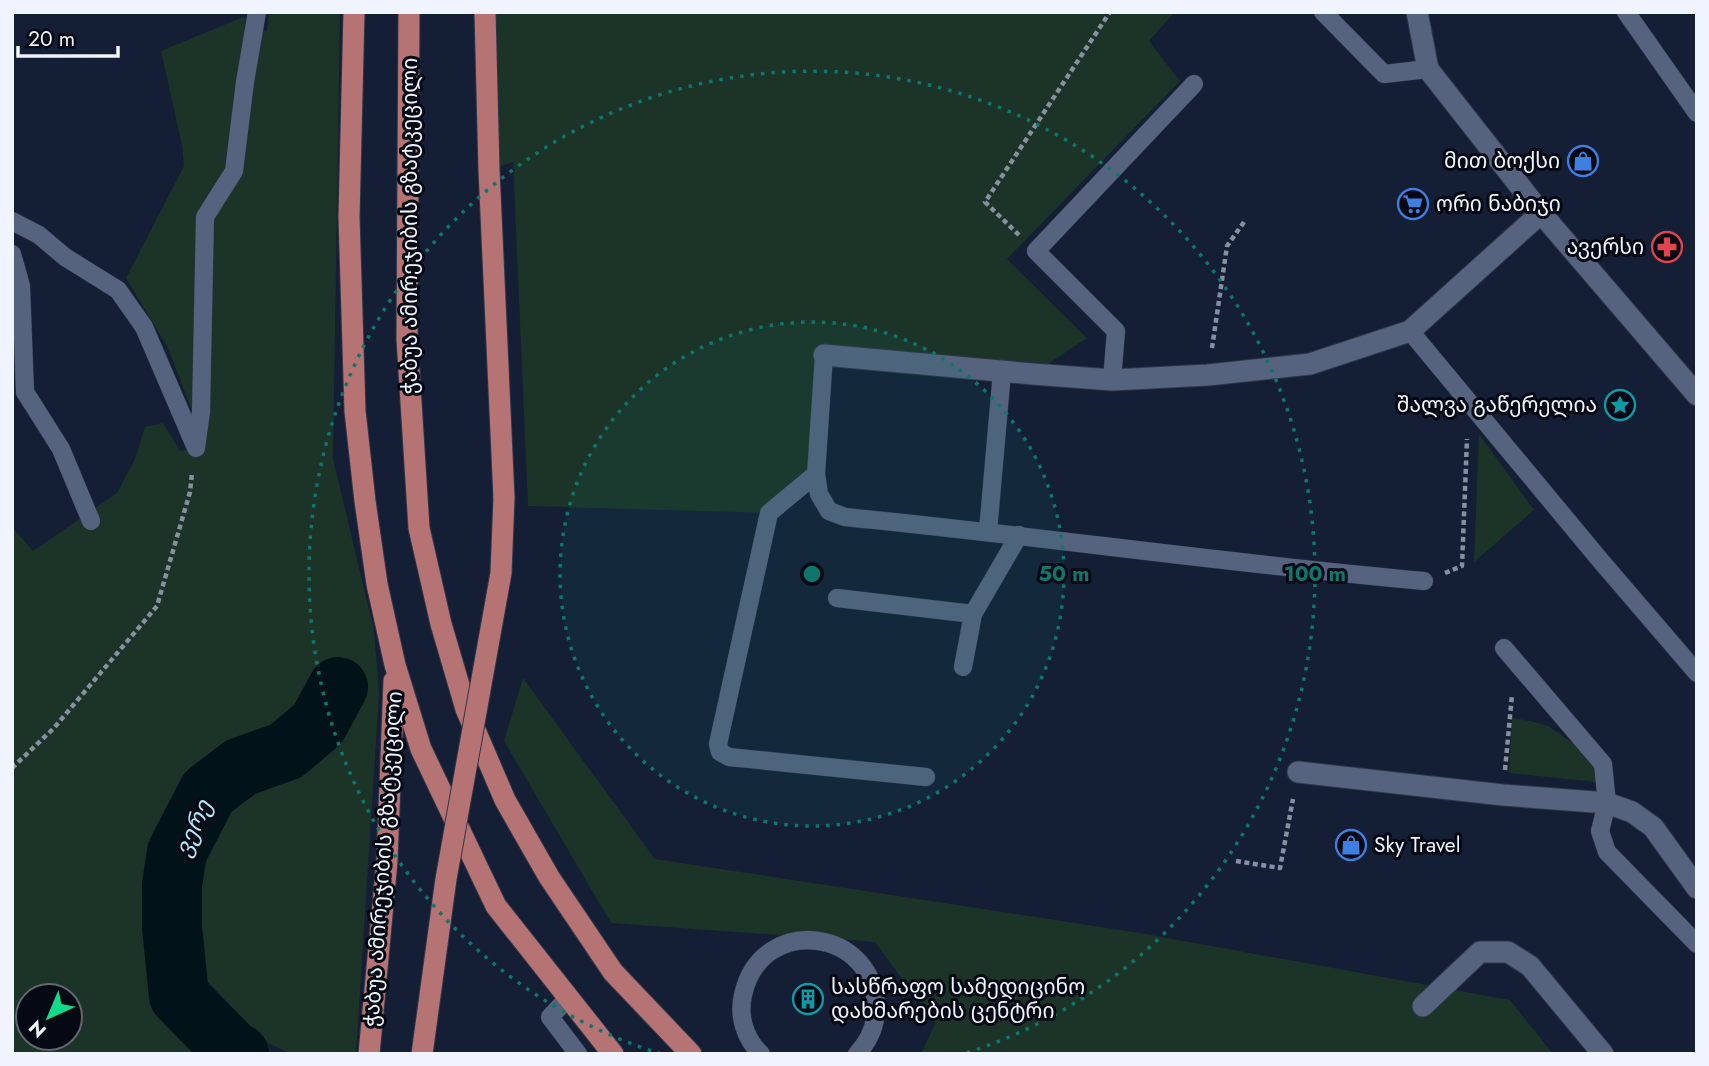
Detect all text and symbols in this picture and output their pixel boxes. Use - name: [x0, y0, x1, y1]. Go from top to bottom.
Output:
- scale bar: [18, 14, 117, 58]
- text: 20 m: [28, 24, 75, 54]
- street label: ჭაბუა ამირეჯიბის გზატკეცილი: [395, 58, 425, 394]
- shop icon: მით ბოქსი: [1566, 144, 1600, 178]
- place label: მით ბოქსი: [1444, 146, 1560, 176]
- supermarket icon: ორი ნაბიჯი: [1396, 187, 1430, 221]
- place label: ორი ნაბიჯი: [1436, 189, 1561, 219]
- pharmacy icon: ავერსი: [1650, 230, 1684, 264]
- place label: ავერსი: [1567, 232, 1644, 262]
- place icon: შალვა გაწერელია: [1603, 388, 1637, 422]
- place label: შალვა გაწერელია: [1397, 390, 1597, 420]
- text: 50 m: [1039, 559, 1089, 589]
- text: 100 m: [1284, 559, 1346, 589]
- centre of rings: [800, 562, 824, 586]
- street label: ჭაბუა ამირეჯიბის გზატკეცილი: [356, 690, 410, 1028]
- water label: ვერე: [166, 793, 221, 862]
- shop icon: Sky Travel: [1334, 828, 1368, 862]
- place label: Sky Travel: [1374, 830, 1460, 860]
- place label: სასწრაფო სამედიცინო დახმარების ცენტრი: [831, 972, 1085, 1026]
- north arrow: [14, 982, 84, 1052]
- building icon: სასწრაფო სამედიცინო დახმარების ცენტრი: [791, 982, 825, 1016]
- text: N: [23, 1014, 52, 1044]

